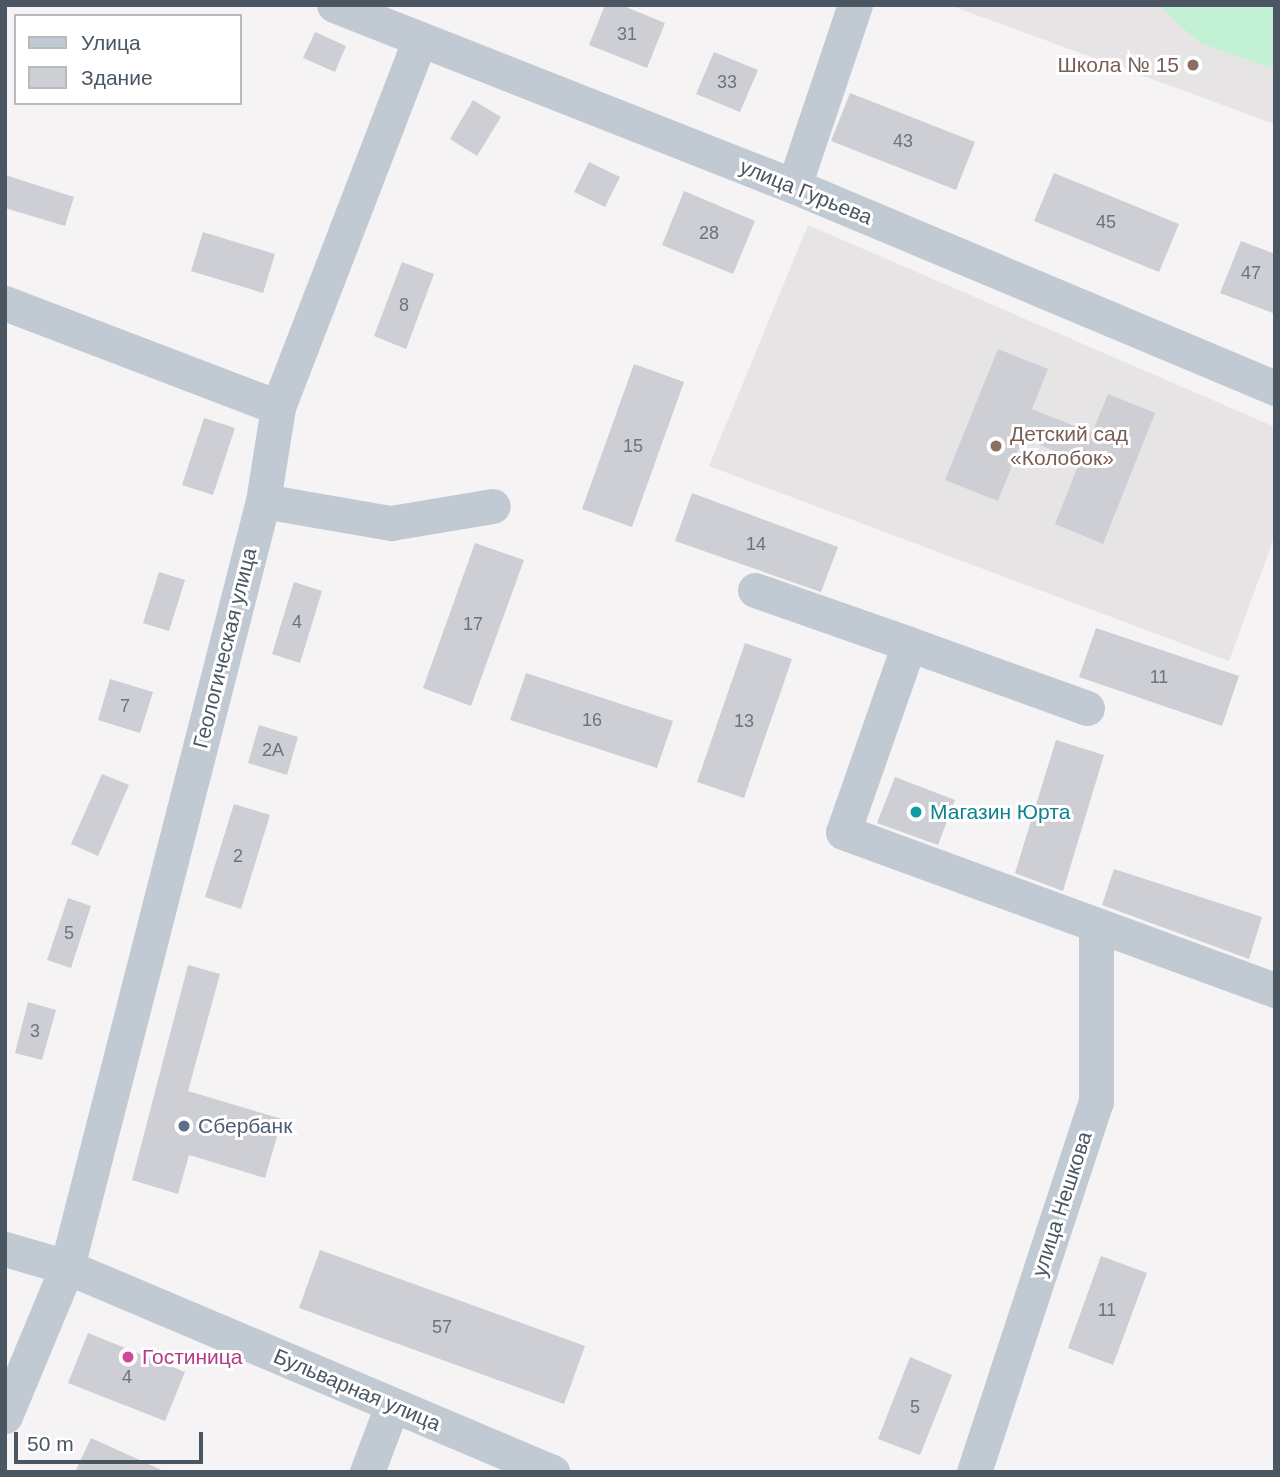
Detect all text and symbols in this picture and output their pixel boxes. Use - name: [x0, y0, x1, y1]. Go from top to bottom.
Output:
- legend: [14, 14, 242, 105]
- house number: 31: [617, 23, 637, 45]
- text: Улица: [81, 31, 141, 54]
- place label: Школа № 15: [1058, 52, 1179, 78]
- marker: Школа № 15: [1185, 57, 1201, 73]
- text: Здание: [81, 66, 153, 89]
- house number: 33: [717, 71, 737, 93]
- house number: 43: [893, 130, 913, 152]
- street label: улица Гурьева: [736, 154, 876, 230]
- house number: 45: [1096, 211, 1116, 233]
- house number: 28: [699, 222, 719, 244]
- house number: 47: [1241, 262, 1261, 284]
- house number: 8: [399, 294, 409, 316]
- place label: Детский сад «Колобок»: [1010, 421, 1128, 471]
- house number: 15: [623, 435, 643, 457]
- marker: Детский сад «Колобок»: [988, 438, 1004, 454]
- house number: 14: [746, 533, 766, 555]
- street label: Геологическая улица: [188, 545, 262, 751]
- house number: 4: [292, 611, 302, 633]
- house number: 17: [463, 613, 483, 635]
- house number: 11: [1150, 666, 1168, 688]
- house number: 7: [120, 695, 130, 717]
- house number: 16: [582, 709, 602, 731]
- house number: 13: [734, 710, 754, 732]
- house number: 2А: [262, 739, 284, 761]
- place label: Магазин Юрта: [930, 799, 1070, 825]
- marker: Магазин Юрта: [908, 804, 924, 820]
- house number: 2: [233, 845, 243, 867]
- house number: 5: [64, 922, 74, 944]
- house number: 3: [30, 1020, 40, 1042]
- place label: Сбербанк: [198, 1113, 292, 1139]
- marker: Сбербанк: [176, 1118, 192, 1134]
- street label: улица Нешкова: [1027, 1128, 1097, 1280]
- house number: 11: [1098, 1299, 1116, 1321]
- house number: 57: [432, 1316, 452, 1338]
- street label: Бульварная улица: [270, 1343, 444, 1437]
- place label: Гостиница: [142, 1344, 243, 1370]
- marker: Гостиница: [120, 1349, 136, 1365]
- house number: 4: [122, 1366, 132, 1388]
- house number: 5: [910, 1396, 920, 1418]
- scale bar: [18, 1418, 206, 1462]
- text: 50 m: [27, 1432, 74, 1455]

